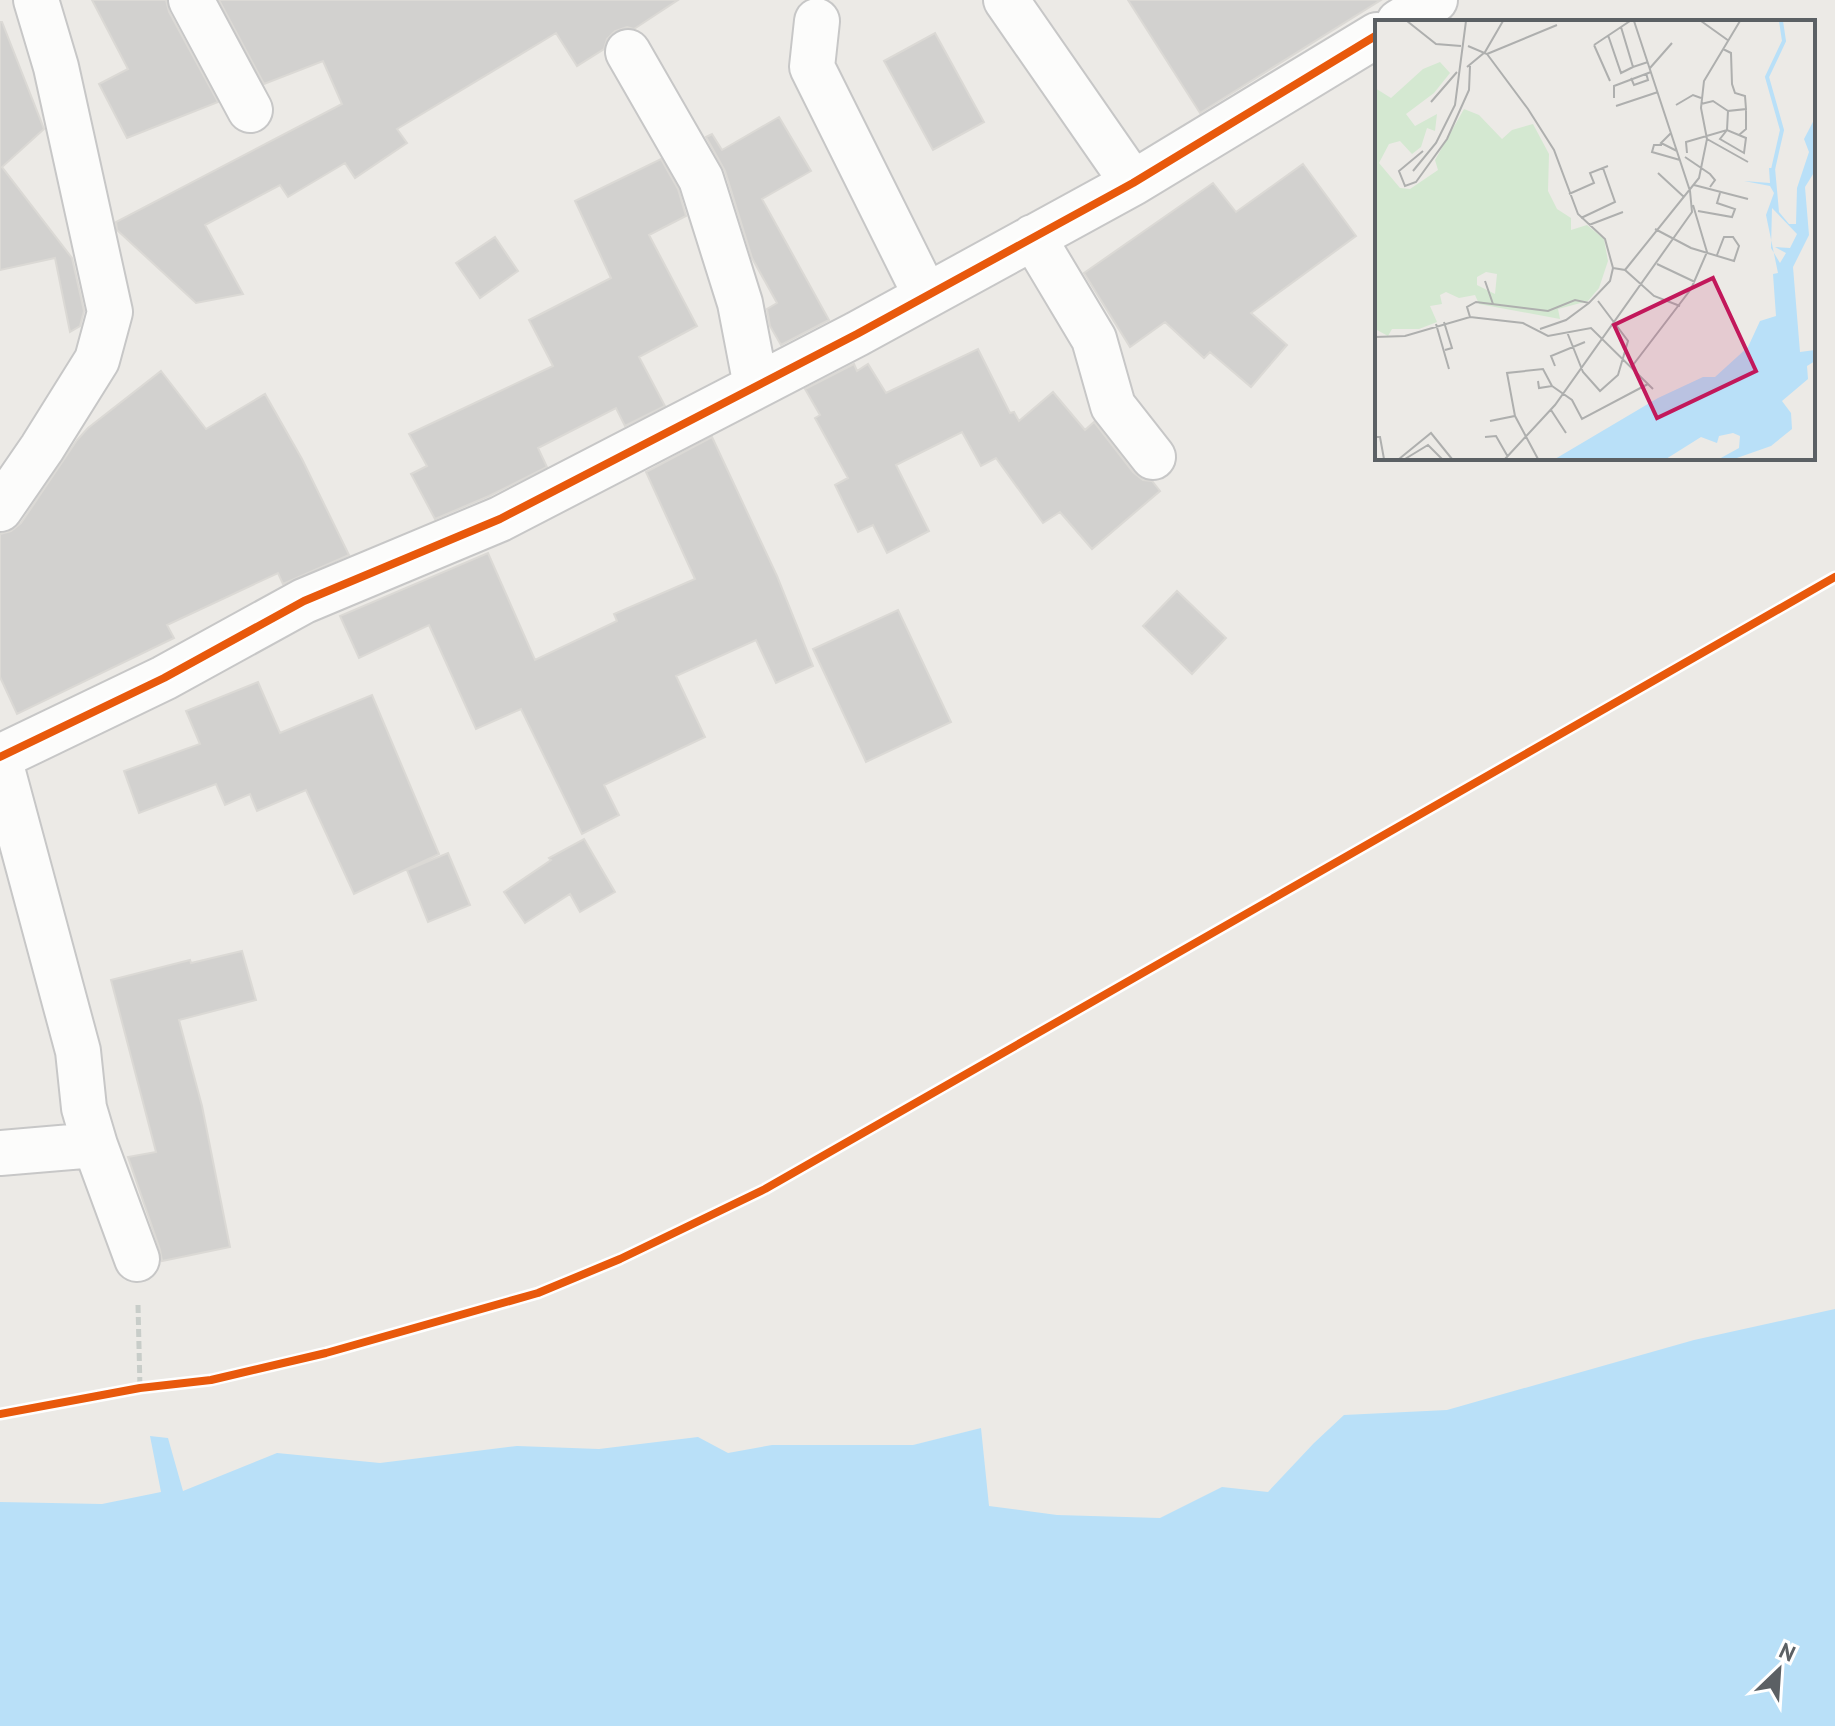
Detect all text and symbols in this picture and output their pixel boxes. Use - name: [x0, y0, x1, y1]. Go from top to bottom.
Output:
- inset map: [1375, 20, 1815, 460]
- north arrow: [1739, 1630, 1819, 1710]
- text: N: [1775, 1636, 1800, 1668]

